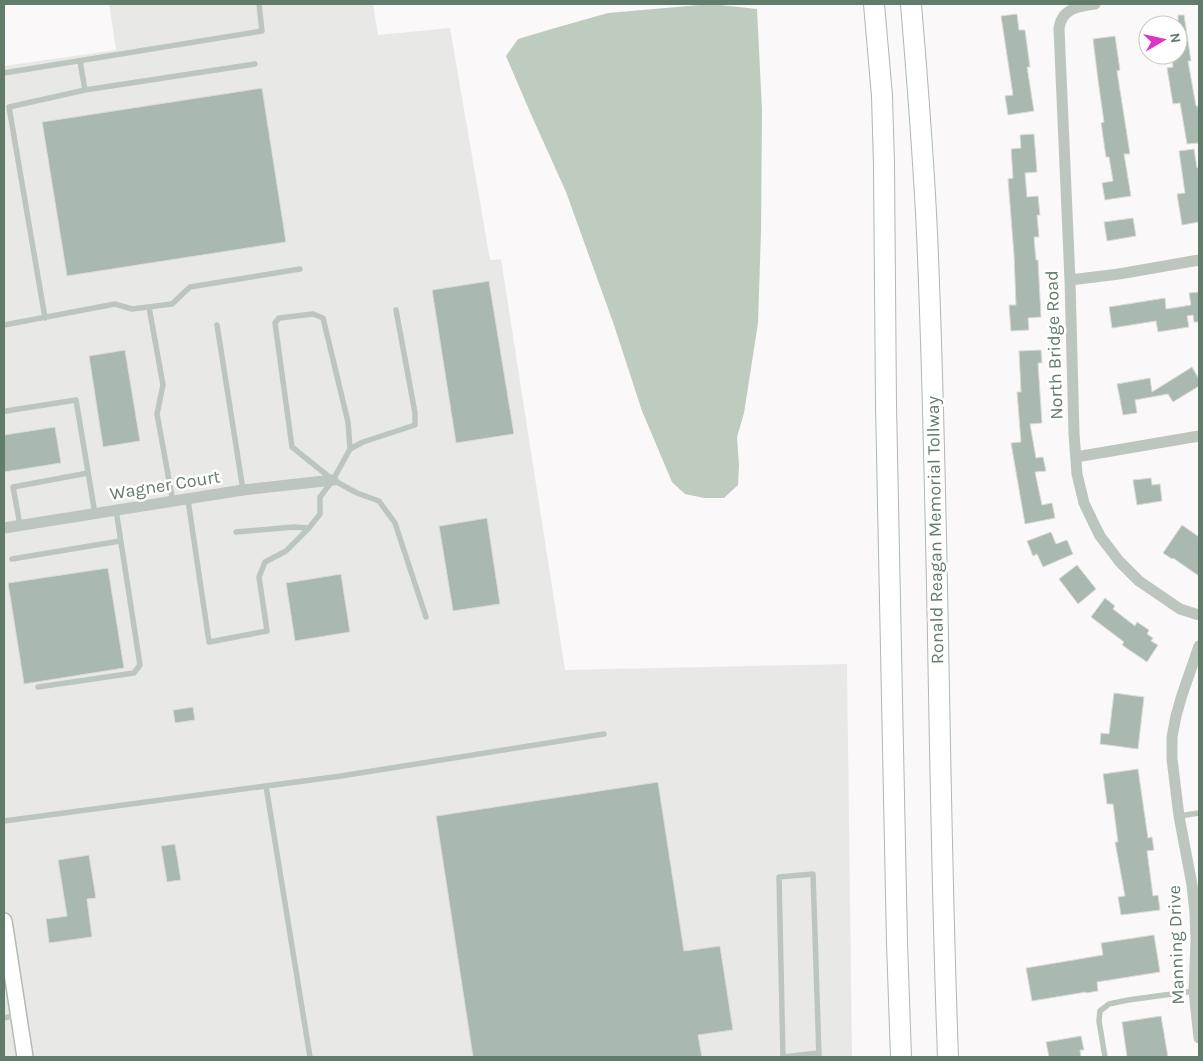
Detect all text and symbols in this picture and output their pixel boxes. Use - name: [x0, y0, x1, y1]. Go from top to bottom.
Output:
- north arrow: [1138, 15, 1188, 65]
- text: N: [1166, 32, 1185, 44]
- street label: North Bridge Road: [1040, 270, 1068, 420]
- street label: Ronald Reagan Memorial Tollway: [922, 395, 948, 664]
- street label: Wagner Court: [108, 465, 222, 505]
- street label: Manning Drive: [1163, 885, 1189, 1005]

